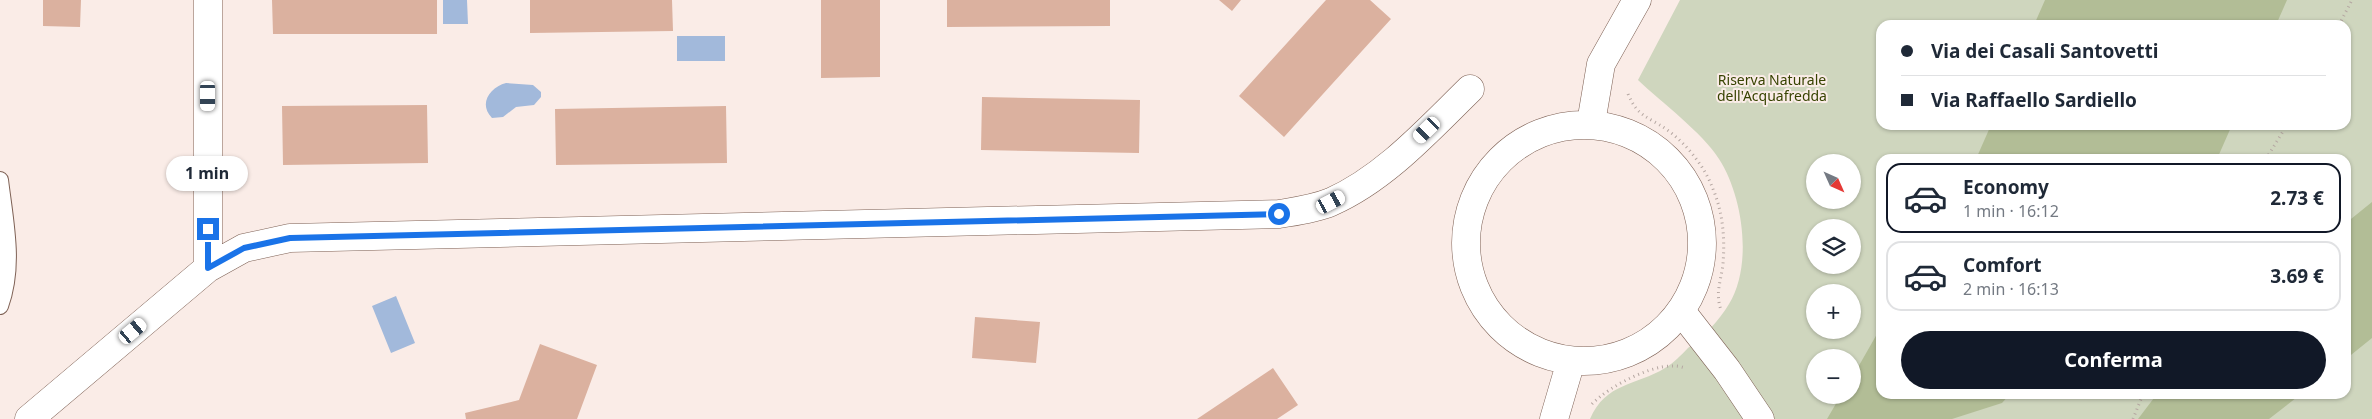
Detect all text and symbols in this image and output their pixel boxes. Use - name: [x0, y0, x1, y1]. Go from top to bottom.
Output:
- text: Via dei Casali Santovetti: [1931, 38, 2158, 64]
- park label: Riserva Naturale dell'Acquafredda: [1717, 70, 1827, 105]
- car: [200, 81, 215, 111]
- text: Via Raffaello Sardiello: [1931, 87, 2137, 113]
- car: [1411, 114, 1443, 146]
- north arrow: [1806, 154, 1861, 209]
- map controls: [1806, 154, 1861, 404]
- callout: 1 min: [167, 156, 249, 192]
- text: 1 min: [185, 162, 229, 184]
- text: Economy: [1963, 174, 2049, 200]
- icon: car: [1903, 176, 1948, 221]
- text: 2.73 €: [2270, 185, 2324, 211]
- car: [1314, 188, 1347, 216]
- text: 1 min · 16:12: [1963, 200, 2059, 222]
- route start: [1268, 203, 1290, 225]
- route end: [197, 218, 219, 240]
- button: layers: [1806, 219, 1861, 274]
- text: Comfort: [1963, 252, 2042, 278]
- icon: car: [1903, 254, 1948, 299]
- text: 3.69 €: [2270, 263, 2324, 289]
- text: 2 min · 16:13: [1963, 278, 2059, 300]
- button: +: [1806, 284, 1861, 339]
- car: [116, 316, 149, 346]
- button: Conferma: [1901, 331, 2326, 389]
- button: −: [1806, 349, 1861, 404]

